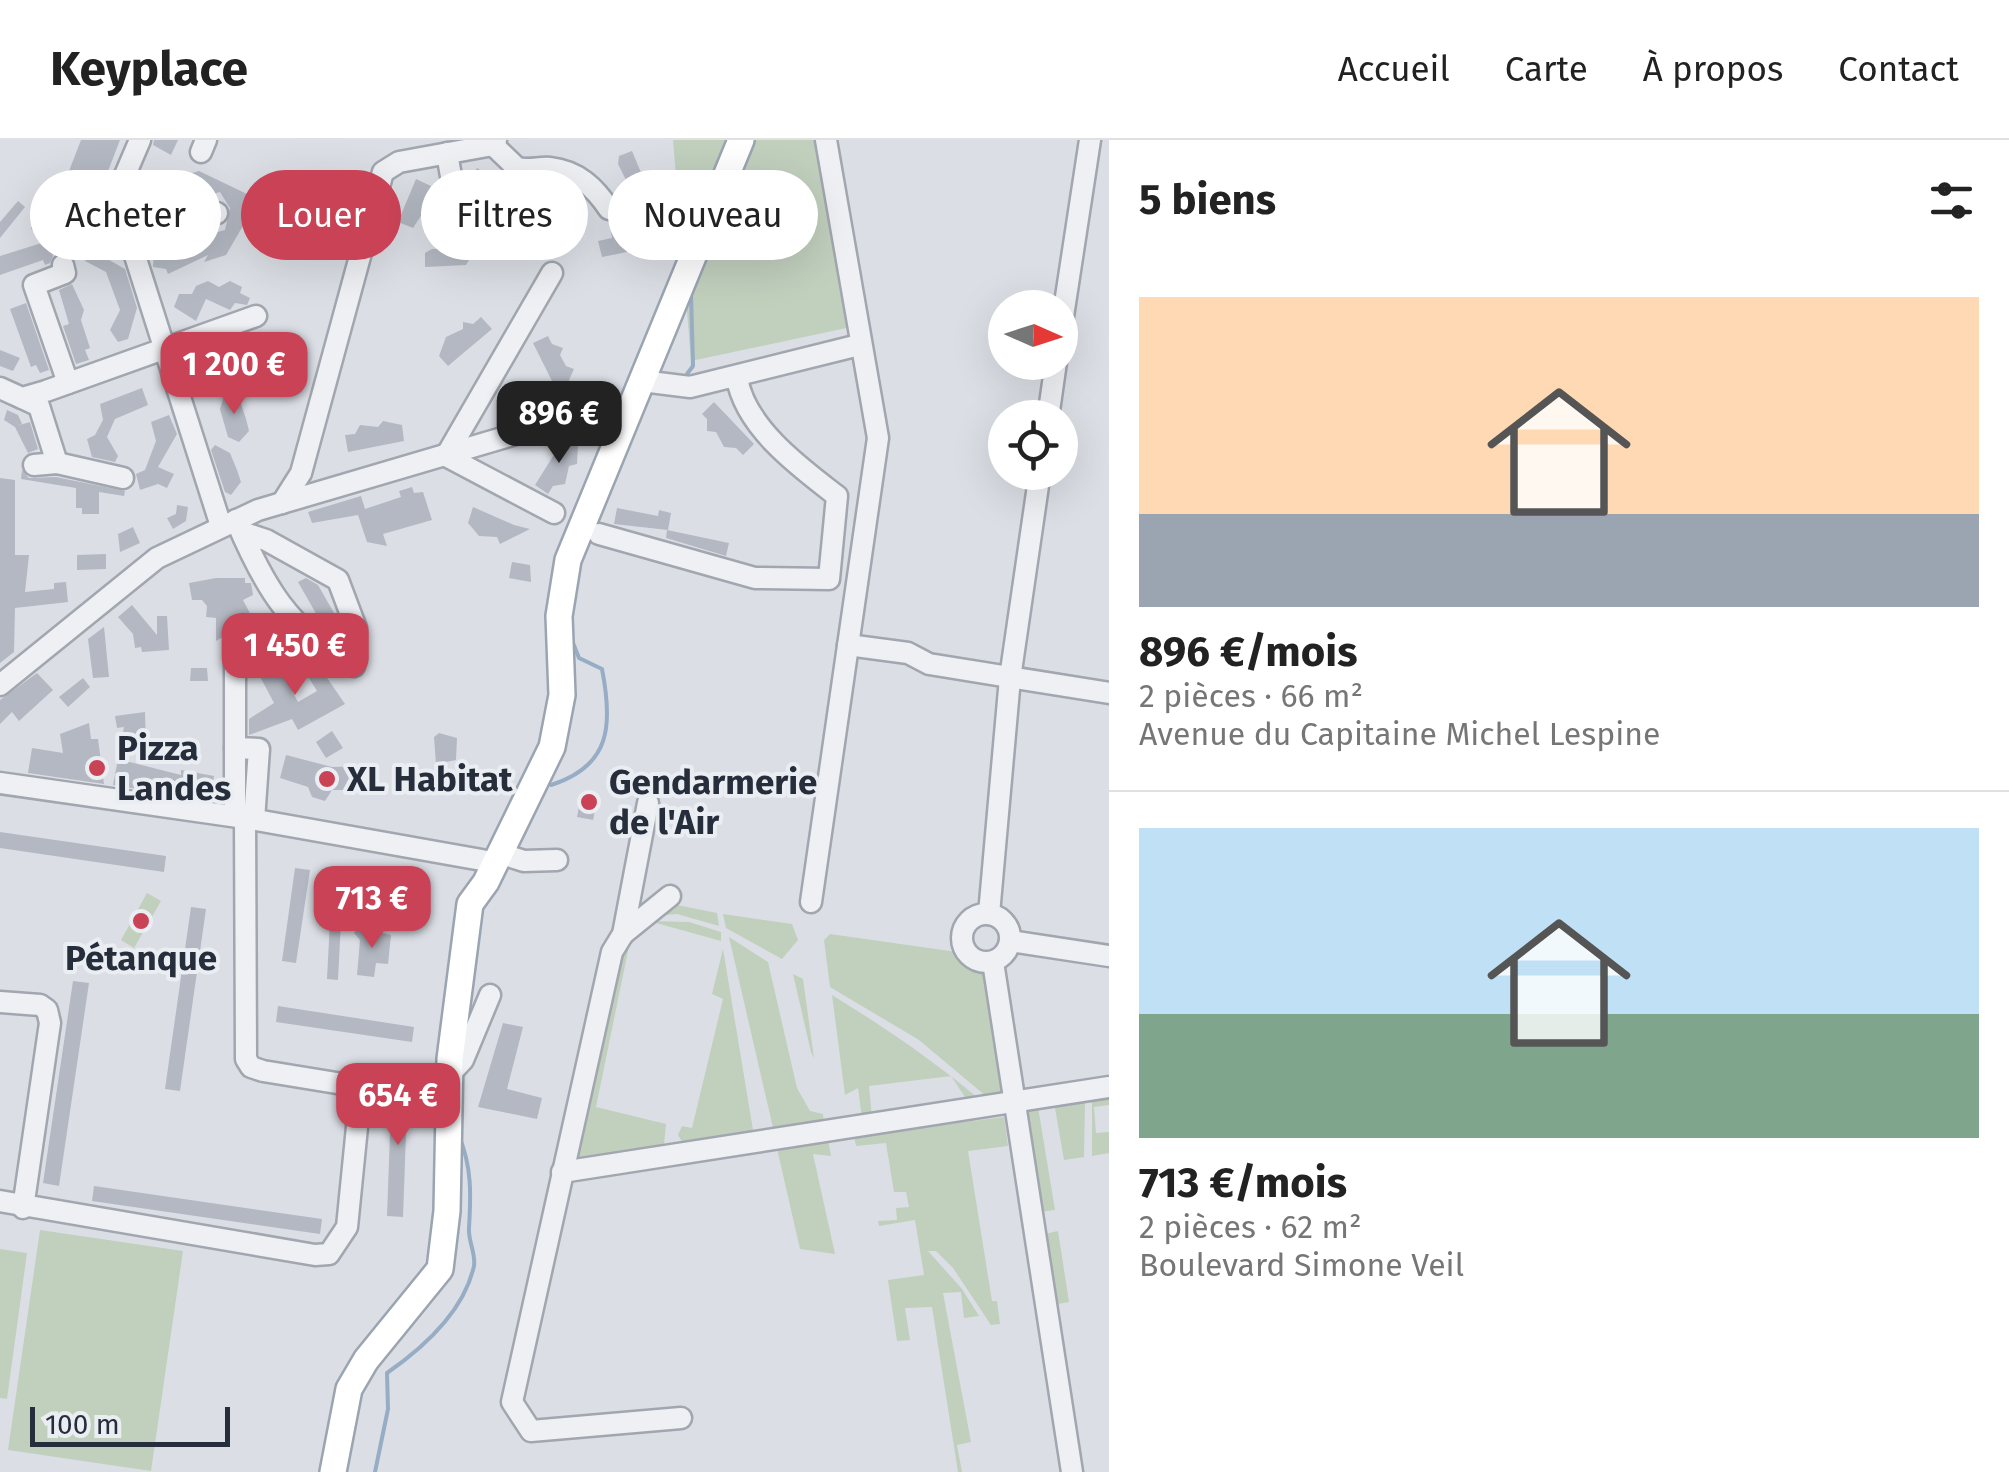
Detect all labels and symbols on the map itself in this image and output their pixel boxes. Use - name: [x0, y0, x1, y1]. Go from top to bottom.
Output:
- north arrow: [988, 290, 1078, 380]
- pin: 1 200 €: [142, 332, 326, 417]
- pin: 896 €: [489, 381, 629, 466]
- pin: 1 450 €: [203, 613, 387, 698]
- place label: Pizza Landes: [117, 727, 231, 809]
- marker: Pizza Landes: [86, 757, 108, 779]
- place label: XL Habitat: [346, 758, 513, 800]
- place label: Gendarmerie de l'Air: [609, 761, 817, 843]
- marker: XL Habitat: [316, 768, 338, 790]
- marker: Gendarmerie de l'Air: [578, 791, 600, 813]
- pin: 713 €: [302, 866, 442, 951]
- marker: Pétanque: [130, 910, 152, 932]
- place label: Pétanque: [65, 937, 217, 979]
- pin: 654 €: [328, 1063, 468, 1148]
- scale bar: [30, 1402, 230, 1446]

